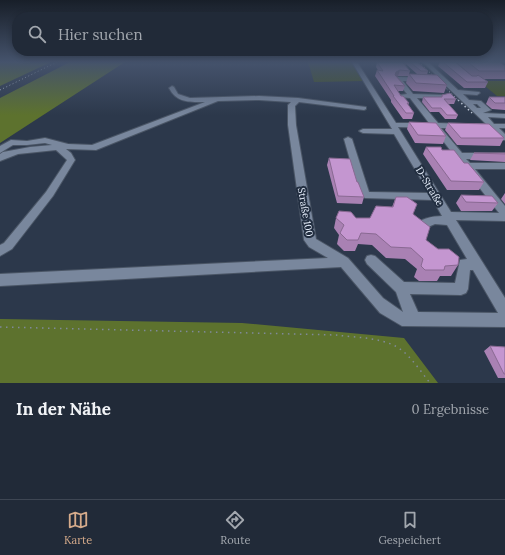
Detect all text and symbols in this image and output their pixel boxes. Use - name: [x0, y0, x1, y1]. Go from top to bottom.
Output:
- search box: [12, 12, 493, 56]
- icon: search: [26, 23, 48, 45]
- text: Hier suchen: [58, 25, 142, 44]
- street label: D-Straße: [413, 164, 447, 209]
- street label: Straße 100: [295, 186, 316, 238]
- text: In der Nähe: [16, 398, 111, 420]
- text: 0 Ergebnisse: [411, 401, 489, 418]
- tab: Karte: [64, 509, 92, 547]
- tab: Route: [220, 509, 250, 547]
- tab: Gespeichert: [378, 509, 441, 547]

